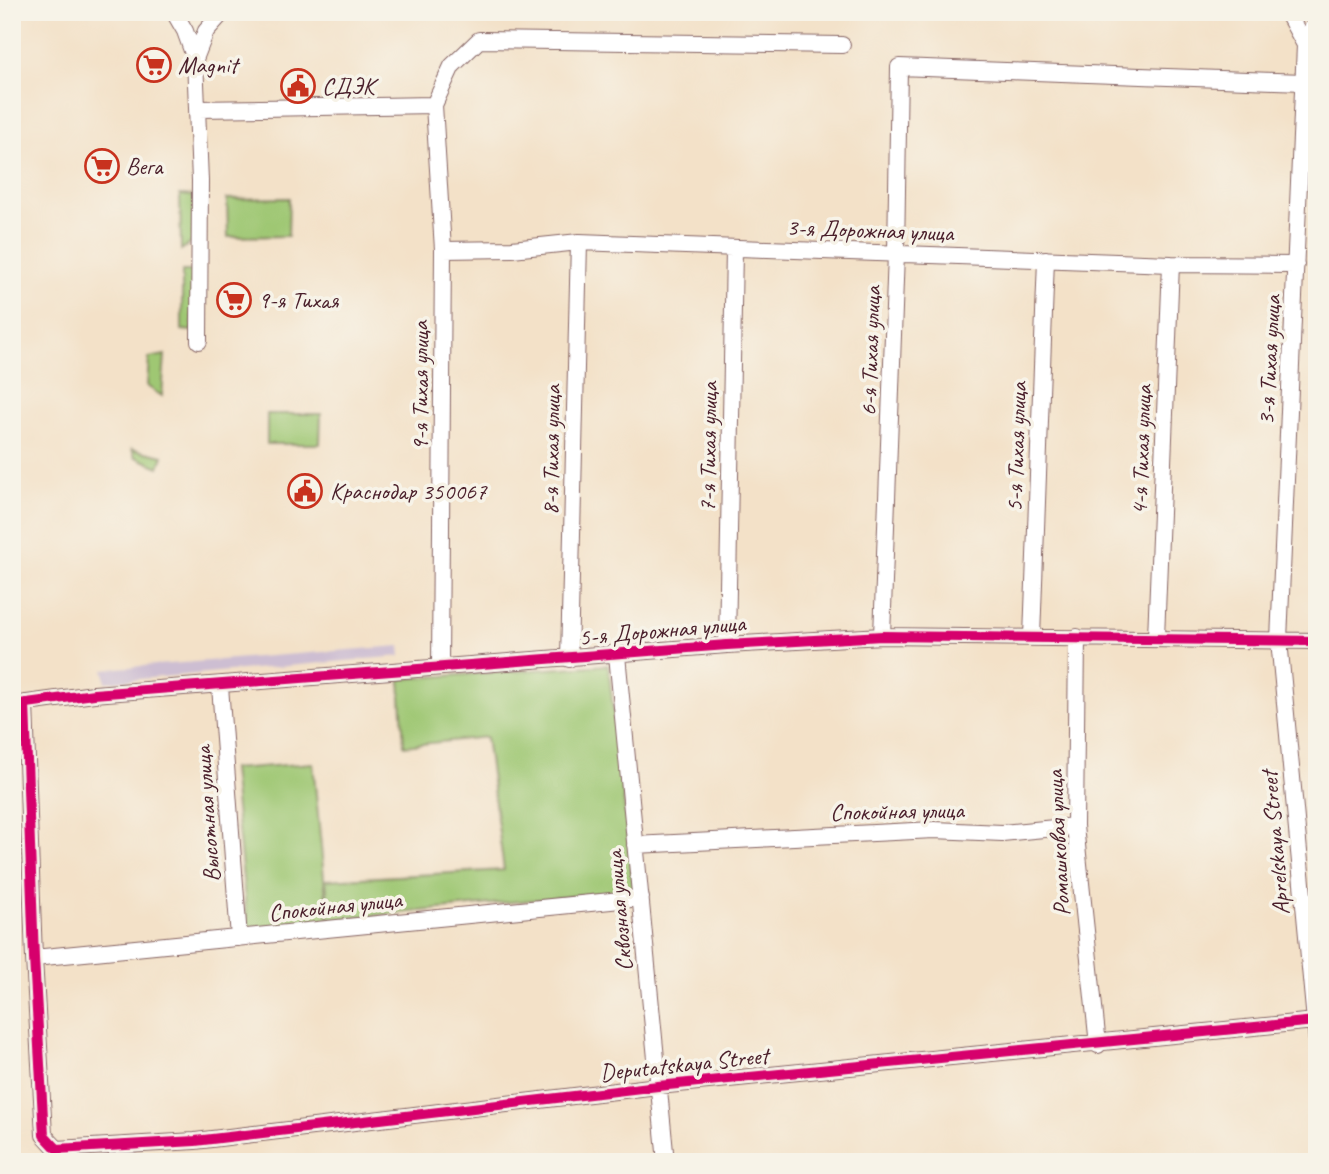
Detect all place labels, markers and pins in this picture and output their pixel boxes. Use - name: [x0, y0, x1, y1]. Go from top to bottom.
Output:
- supermarket icon: Magnit: [135, 46, 173, 84]
- place label: Magnit: [178, 50, 241, 80]
- public building icon: СДЭК: [279, 67, 317, 105]
- place label: СДЭК: [322, 71, 380, 101]
- supermarket icon: Вега: [83, 147, 121, 185]
- place label: Вега: [126, 151, 164, 181]
- supermarket icon: 9-я Тихая: [215, 281, 253, 319]
- place label: 9-я Тихая: [258, 285, 340, 315]
- public building icon: Краснодар 350067: [286, 472, 324, 510]
- place label: Краснодар 350067: [330, 476, 488, 506]

